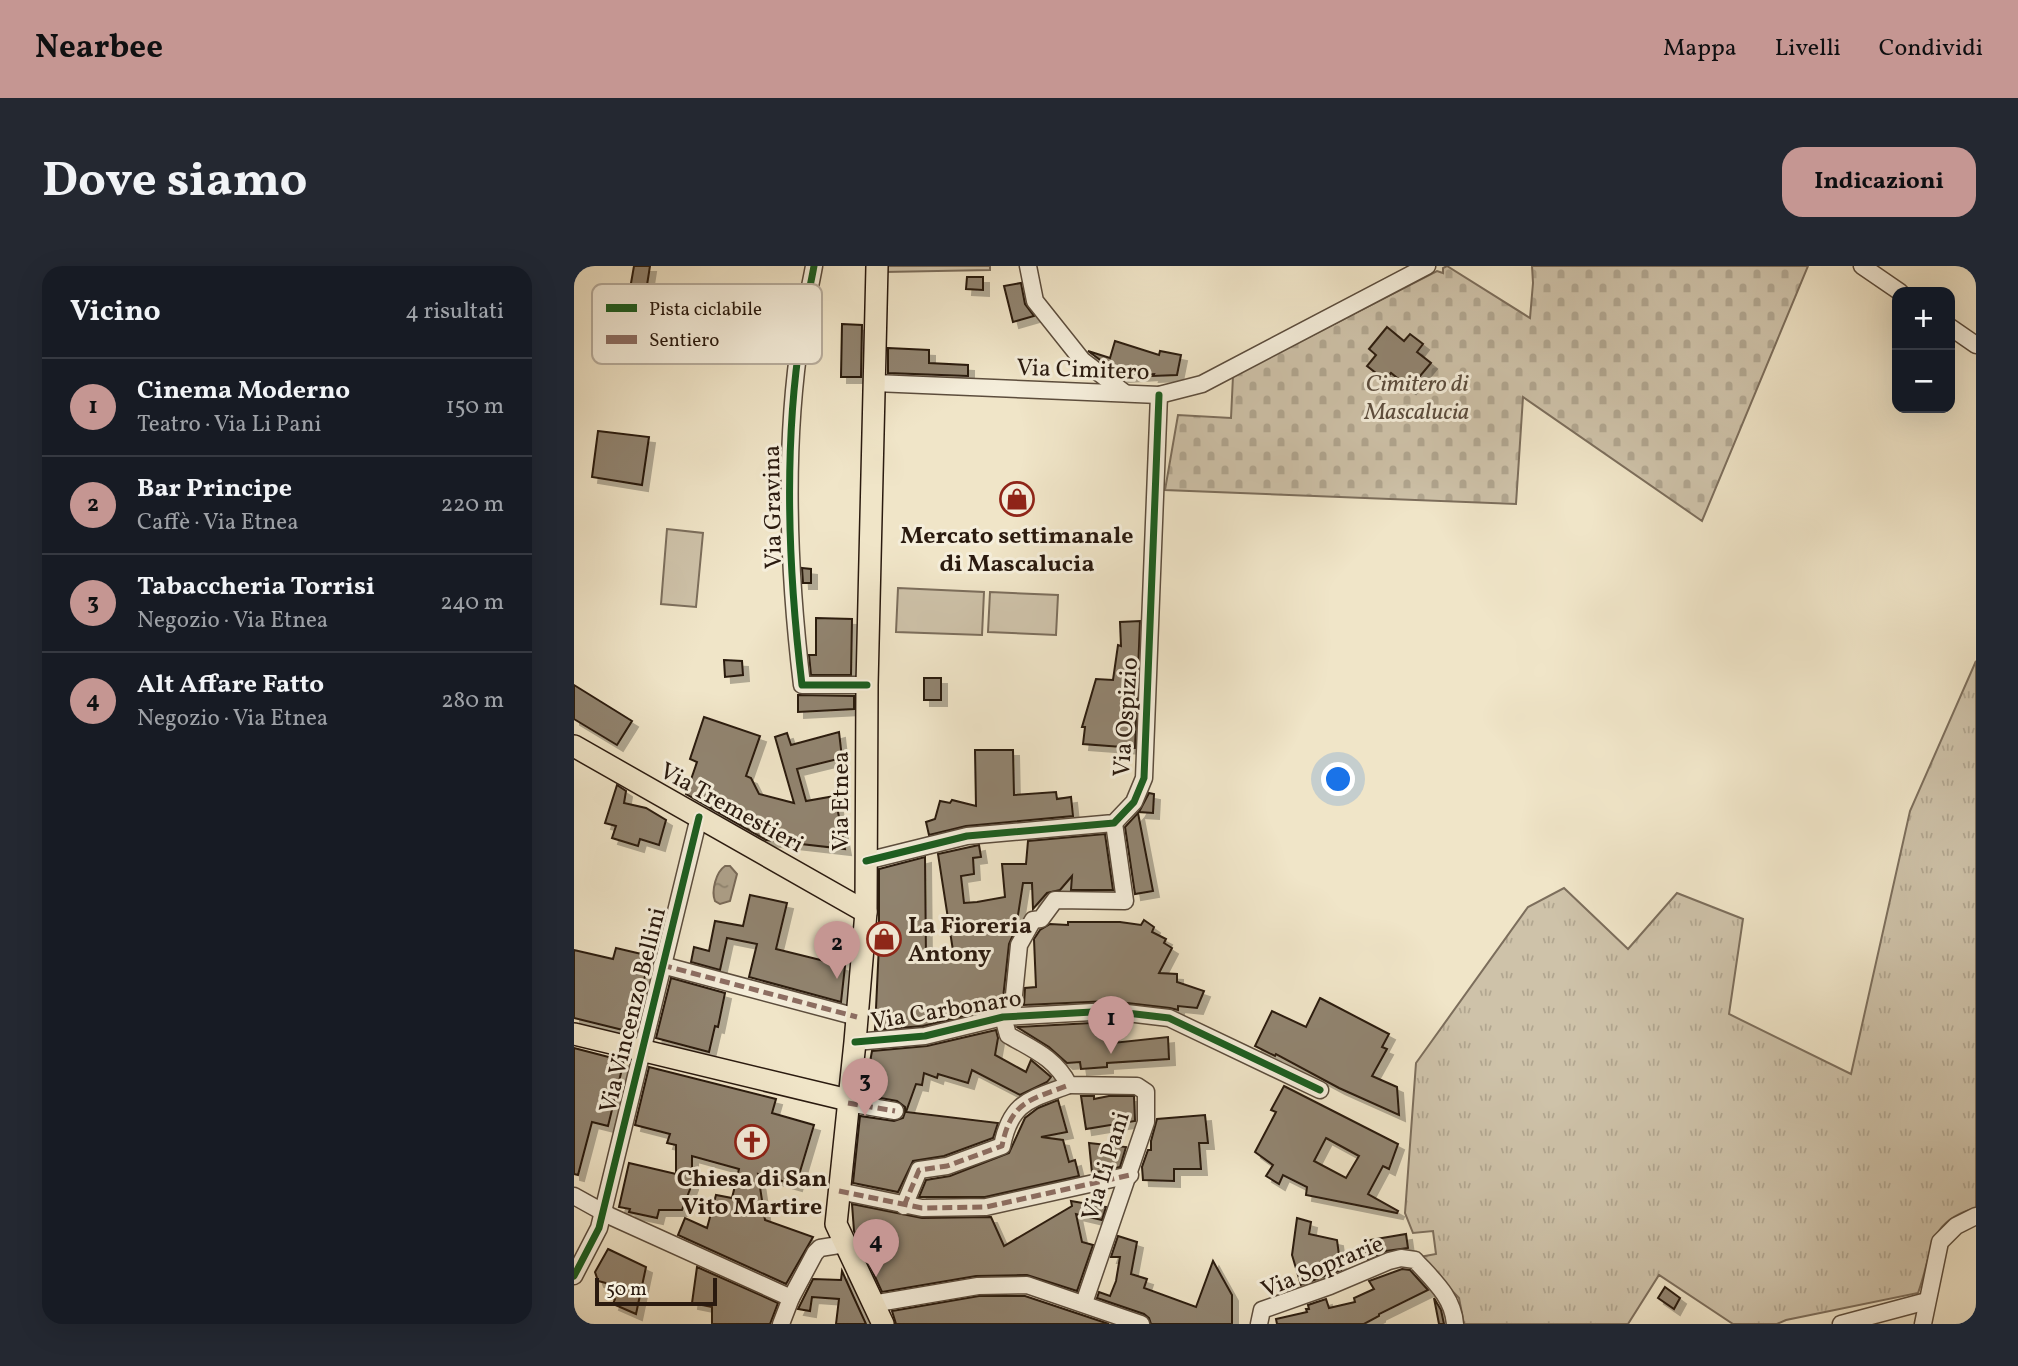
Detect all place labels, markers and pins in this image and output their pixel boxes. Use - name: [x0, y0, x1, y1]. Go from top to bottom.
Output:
- shop icon: Mercato settimanale di Mascalucia: [998, 480, 1036, 518]
- place label: Mercato settimanale di Mascalucia: [900, 520, 1134, 582]
- place label: La Fioreria Antony: [908, 910, 1032, 972]
- shop icon: La Fioreria Antony: [865, 920, 903, 958]
- pin: 2: [814, 921, 860, 979]
- pin: 1: [1088, 996, 1134, 1054]
- pin: 3: [842, 1058, 888, 1116]
- church icon: Chiesa di San Vito Martire: [733, 1123, 771, 1161]
- place label: Chiesa di San Vito Martire: [677, 1163, 827, 1225]
- pin: 4: [853, 1219, 899, 1277]

